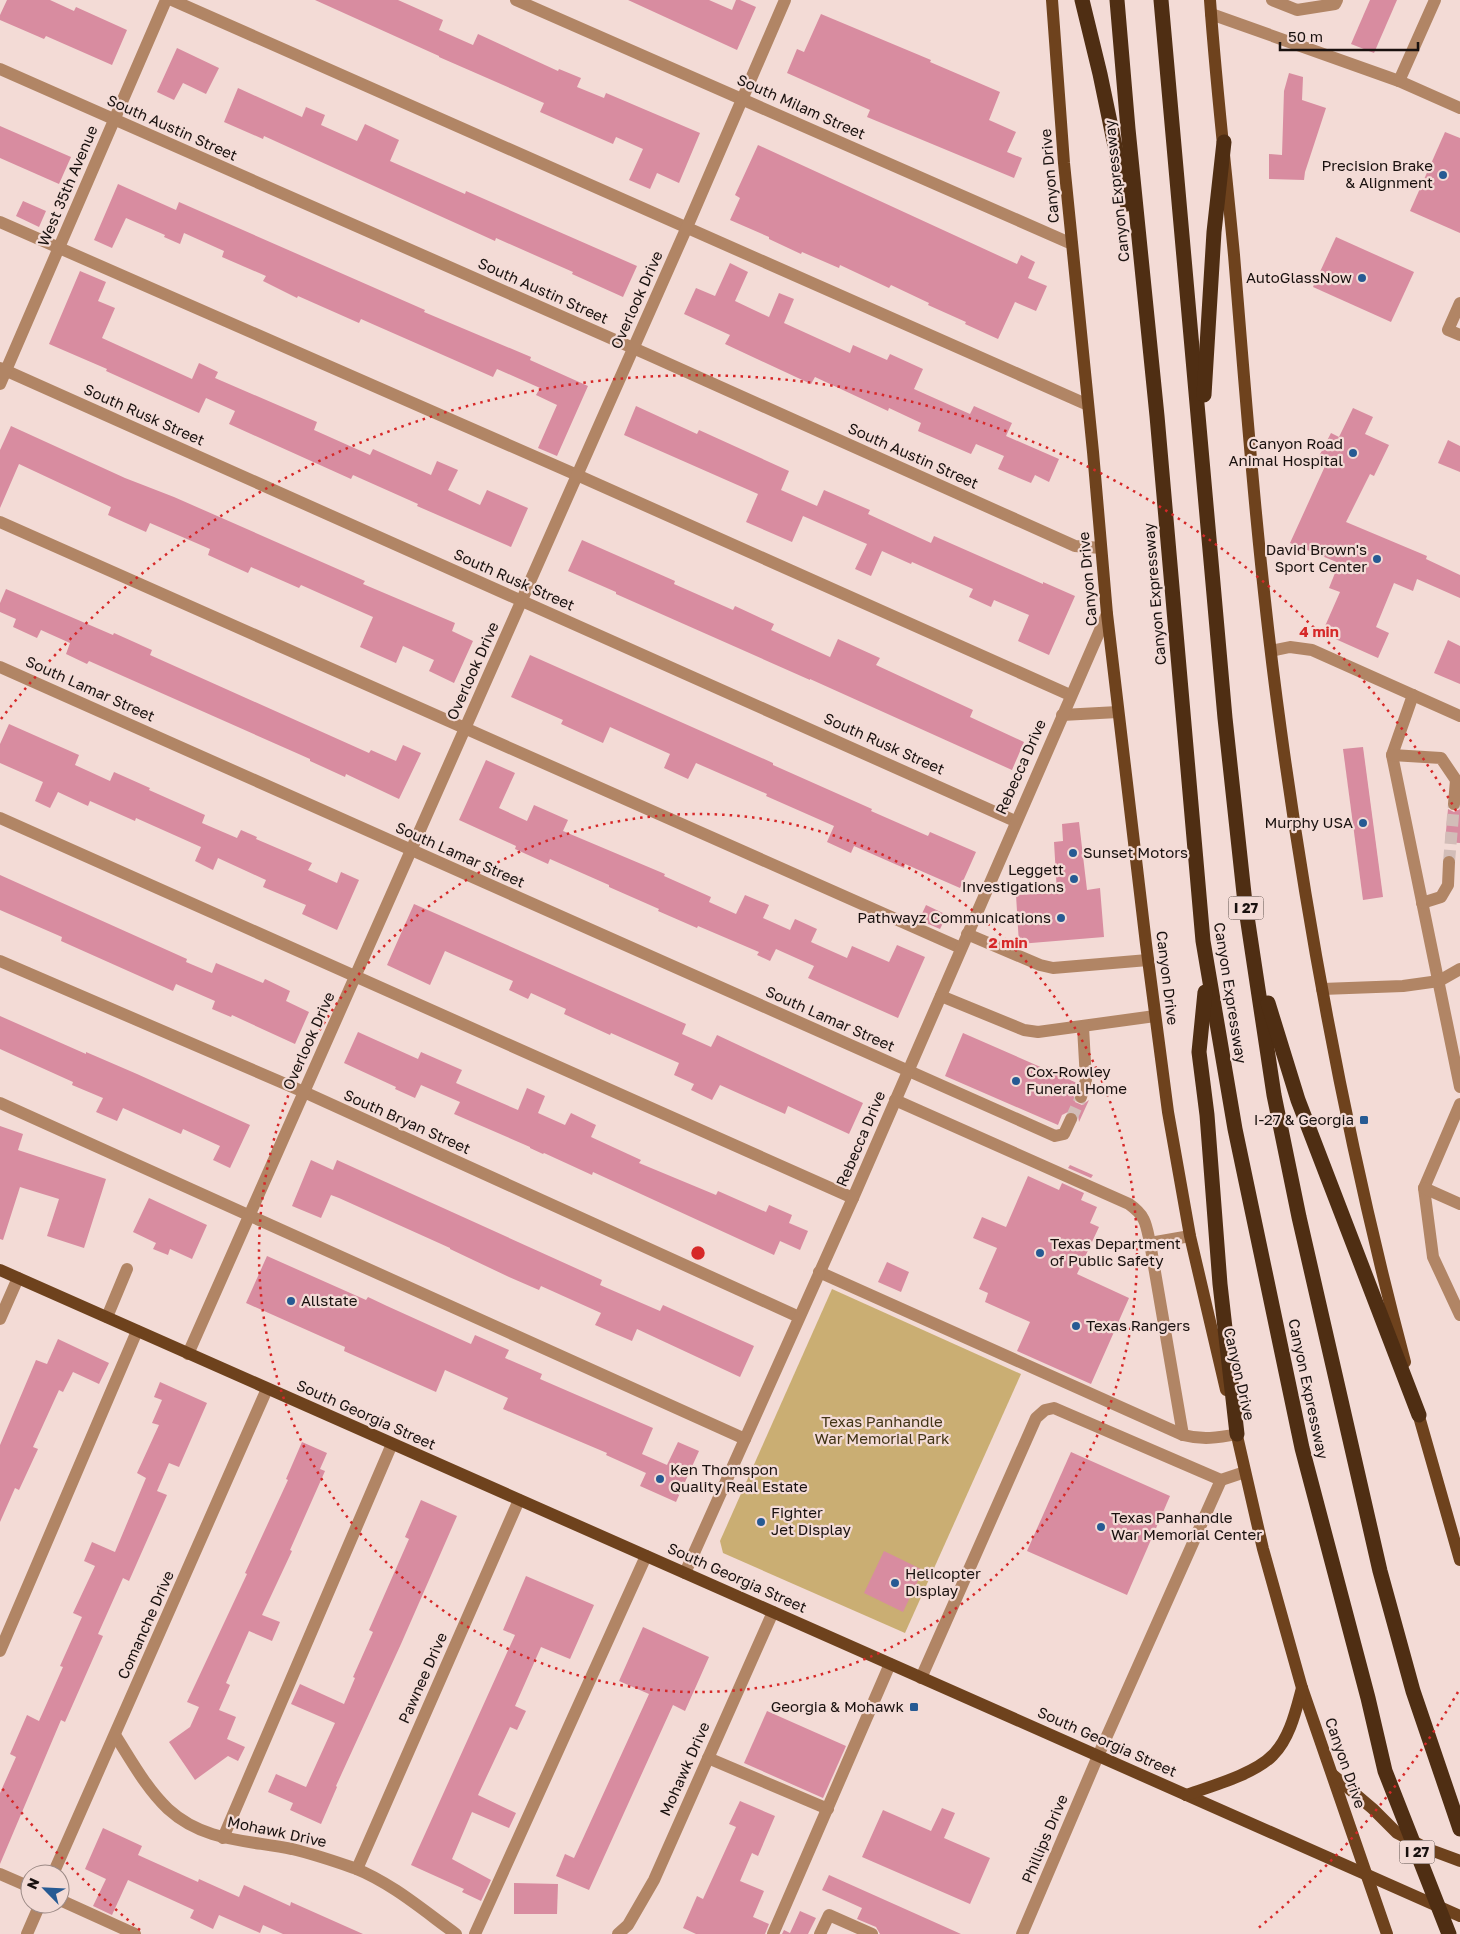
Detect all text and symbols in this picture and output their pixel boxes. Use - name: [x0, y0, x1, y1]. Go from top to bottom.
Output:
- scale bar: [1280, 20, 1418, 52]
- text: 50 m: [1288, 27, 1323, 45]
- street label: South Milam Street: [735, 70, 868, 142]
- street label: South Austin Street: [104, 90, 240, 164]
- street label: Canyon Expressway: [1100, 118, 1132, 263]
- street label: West 35th Avenue: [33, 122, 101, 249]
- street label: Canyon Drive: [1036, 128, 1062, 224]
- place label: Precision Brake & Alignment: [1322, 156, 1433, 191]
- marker: Precision Brake & Alignment: [1437, 169, 1449, 181]
- street label: Overlook Drive: [606, 247, 666, 352]
- street label: South Austin Street: [475, 253, 611, 327]
- place label: AutoGlassNow: [1246, 268, 1352, 286]
- marker: AutoGlassNow: [1356, 272, 1368, 284]
- street label: South Rusk Street: [81, 379, 208, 449]
- street label: South Austin Street: [845, 418, 981, 492]
- place label: Canyon Road Animal Hospital: [1229, 434, 1343, 469]
- marker: Canyon Road Animal Hospital: [1347, 447, 1359, 459]
- street label: Canyon Expressway: [1139, 521, 1169, 666]
- street label: Canyon Drive: [1074, 531, 1100, 627]
- place label: David Brown's Sport Center: [1266, 540, 1367, 575]
- street label: South Rusk Street: [451, 544, 578, 614]
- marker: David Brown's Sport Center: [1371, 553, 1383, 565]
- street label: Overlook Drive: [442, 618, 502, 723]
- text: 4 min: [1299, 622, 1339, 640]
- street label: South Lamar Street: [23, 651, 158, 725]
- street label: South Rusk Street: [821, 708, 948, 778]
- street label: Rebecca Drive: [991, 716, 1049, 817]
- place label: Murphy USA: [1264, 813, 1353, 831]
- street label: South Lamar Street: [393, 817, 528, 891]
- marker: Murphy USA: [1357, 817, 1369, 829]
- place label: Sunset Motors: [1083, 843, 1188, 861]
- marker: Sunset Motors: [1067, 847, 1079, 859]
- place label: Leggett Investigations: [962, 860, 1064, 895]
- marker: Leggett Investigations: [1068, 873, 1080, 885]
- road number: I 27: [1228, 896, 1264, 920]
- place label: Pathwayz Communications: [857, 908, 1051, 926]
- marker: Pathwayz Communications: [1055, 912, 1067, 924]
- street label: Canyon Expressway: [1211, 921, 1251, 1065]
- street label: Canyon Drive: [1153, 930, 1183, 1026]
- text: 2 min: [988, 933, 1028, 951]
- street label: South Lamar Street: [763, 981, 898, 1055]
- street label: Overlook Drive: [278, 988, 338, 1093]
- place label: Cox-Rowley Funeral Home: [1026, 1062, 1127, 1097]
- marker: Cox-Rowley Funeral Home: [1010, 1075, 1022, 1087]
- street label: South Bryan Street: [341, 1085, 474, 1157]
- street label: Rebecca Drive: [832, 1088, 888, 1189]
- place label: I-27 & Georgia: [1254, 1110, 1354, 1128]
- marker: I-27 & Georgia: [1358, 1114, 1370, 1126]
- place label: Texas Department of Public Safety: [1050, 1234, 1181, 1269]
- centre of rings: [689, 1244, 707, 1262]
- marker: Texas Department of Public Safety: [1034, 1247, 1046, 1259]
- place label: Allstate: [301, 1291, 358, 1309]
- marker: Allstate: [285, 1295, 297, 1307]
- place label: Texas Rangers: [1086, 1316, 1190, 1334]
- street label: Canyon Expressway: [1285, 1317, 1333, 1461]
- marker: Texas Rangers: [1070, 1320, 1082, 1332]
- street label: Canyon Drive: [1221, 1326, 1259, 1422]
- street label: South Georgia Street: [294, 1375, 439, 1453]
- park label: Texas Panhandle War Memorial Park: [814, 1412, 950, 1447]
- place label: Ken Thomspon Quality Real Estate: [670, 1460, 808, 1495]
- marker: Ken Thomspon Quality Real Estate: [654, 1473, 666, 1485]
- place label: Fighter Jet Display: [771, 1503, 851, 1538]
- place label: Texas Panhandle War Memorial Center: [1111, 1508, 1262, 1543]
- marker: Fighter Jet Display: [755, 1516, 767, 1528]
- marker: Texas Panhandle War Memorial Center: [1095, 1521, 1107, 1533]
- street label: South Georgia Street: [665, 1538, 810, 1616]
- place label: Helicopter Display: [905, 1564, 981, 1599]
- street label: Comanche Drive: [113, 1567, 177, 1682]
- marker: Helicopter Display: [889, 1577, 901, 1589]
- street label: Pawnee Drive: [394, 1629, 450, 1726]
- place label: Georgia & Mohawk: [771, 1697, 905, 1715]
- marker: Georgia & Mohawk: [908, 1701, 920, 1713]
- street label: South Georgia Street: [1035, 1702, 1180, 1780]
- street label: Canyon Drive: [1322, 1715, 1370, 1811]
- street label: Mohawk Drive: [655, 1719, 713, 1818]
- street label: Phillips Drive: [1017, 1791, 1071, 1886]
- street label: Mohawk Drive: [226, 1812, 329, 1850]
- road number: I 27: [1400, 1840, 1434, 1864]
- north arrow: [20, 1864, 70, 1914]
- text: N: [23, 1875, 43, 1892]

